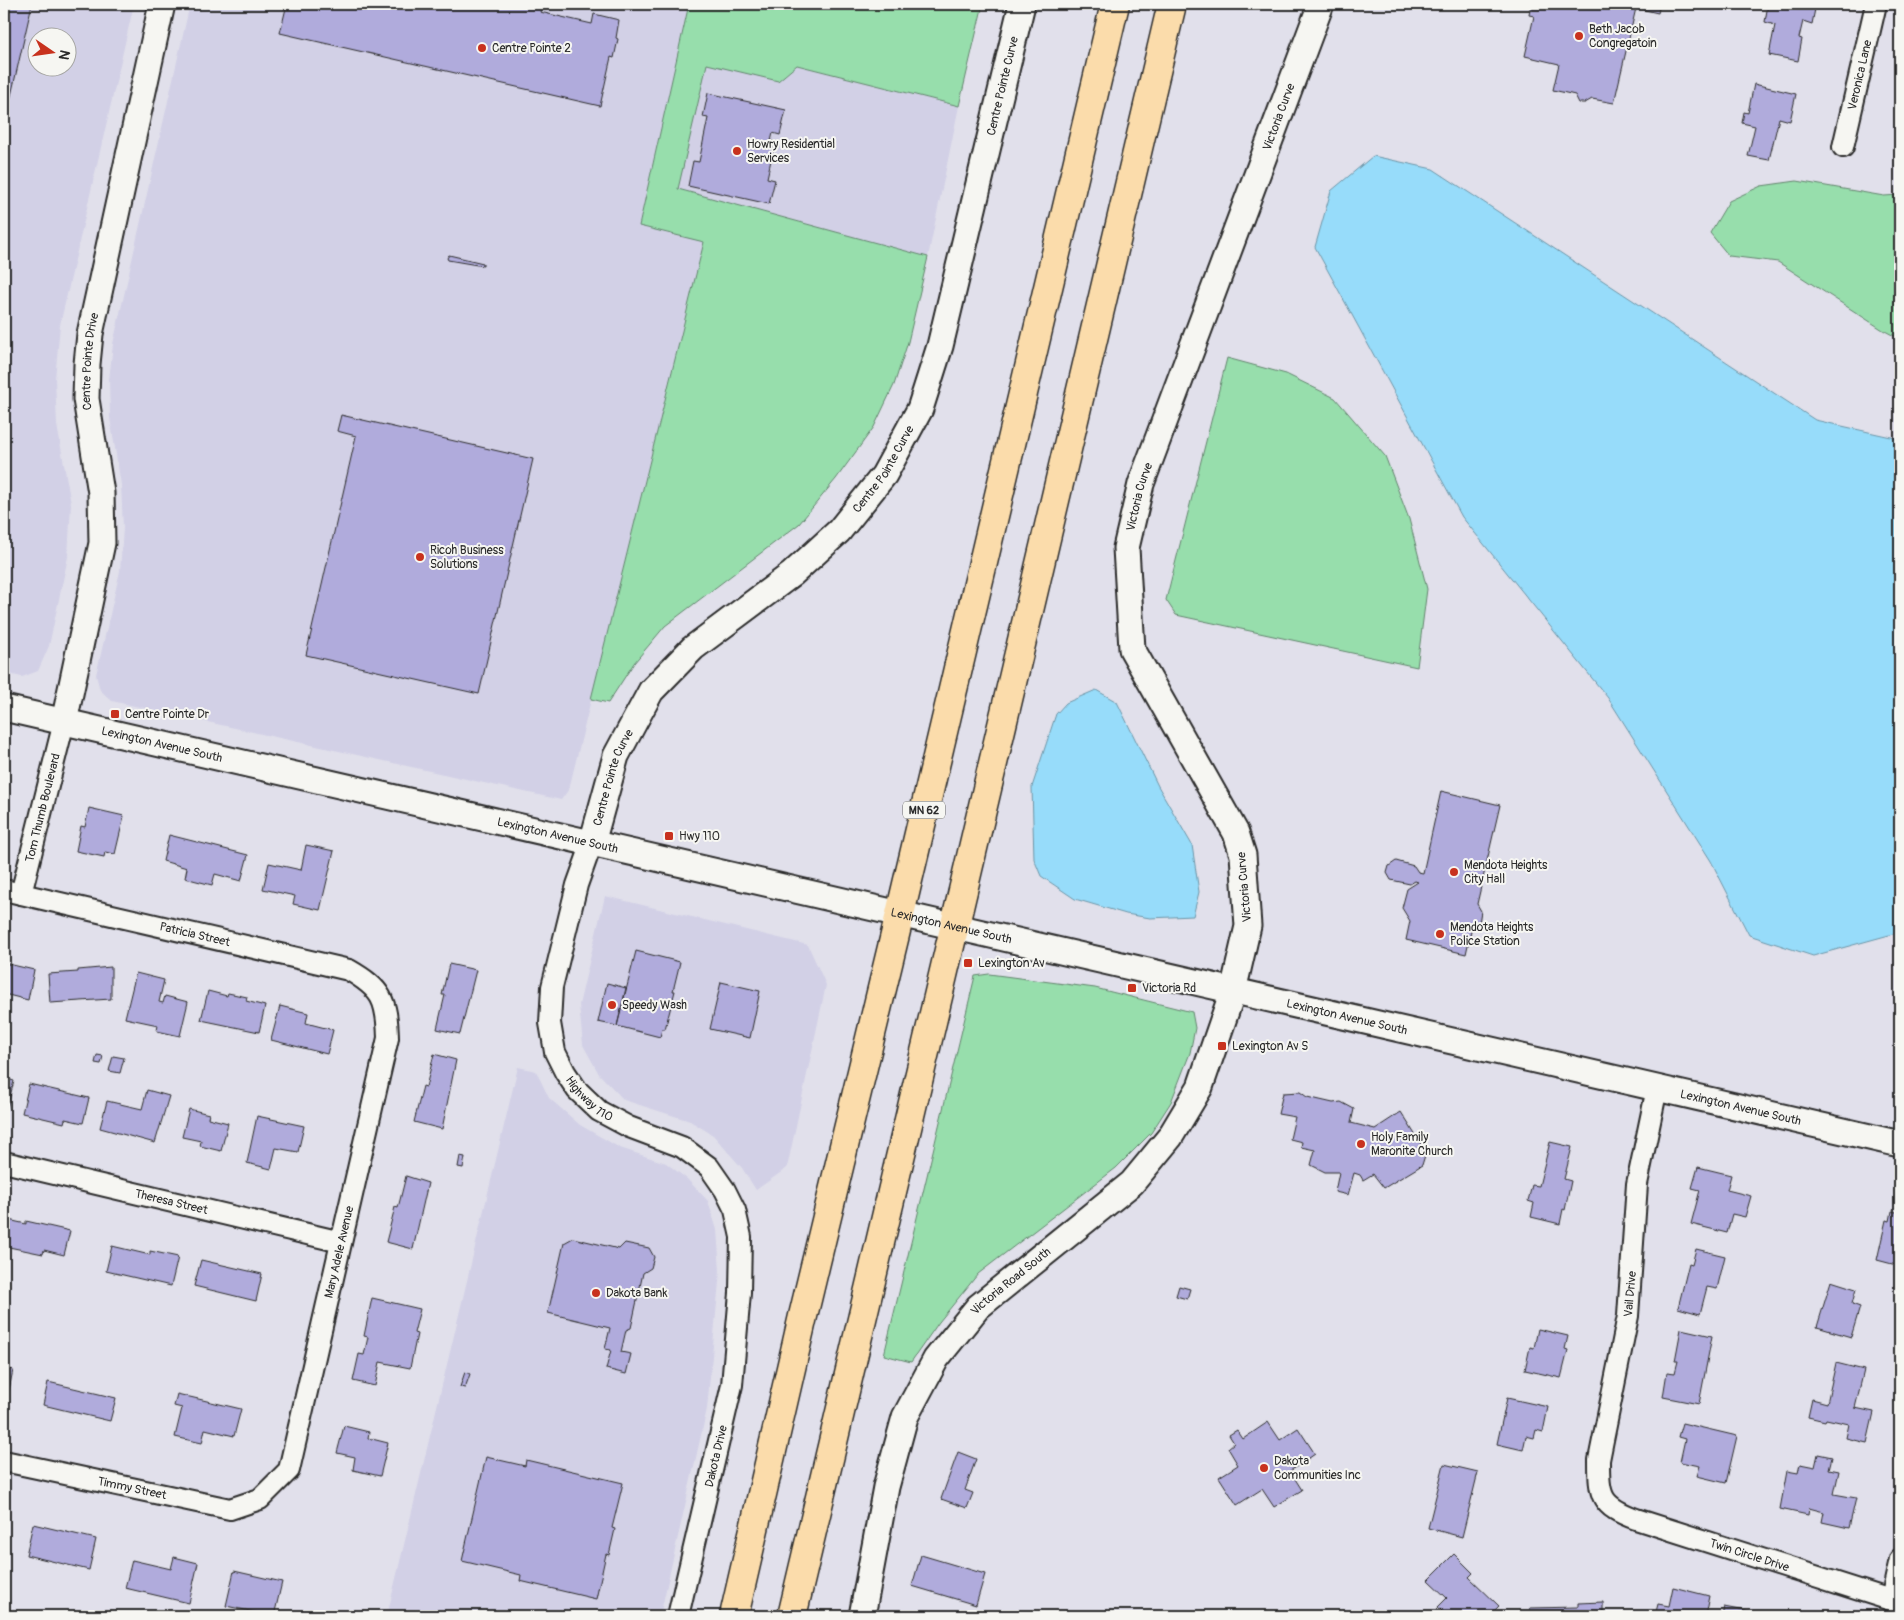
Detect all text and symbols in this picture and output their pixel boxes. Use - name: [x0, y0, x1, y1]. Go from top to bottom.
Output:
- place label: Beth Jacob Congregatoin: [1589, 22, 1657, 51]
- north arrow: [28, 28, 78, 78]
- marker: Beth Jacob Congregatoin: [1573, 30, 1585, 42]
- street label: Centre Pointe Curve: [984, 35, 1022, 137]
- street label: Veronica Lane: [1845, 38, 1875, 112]
- place label: Centre Pointe 2: [492, 41, 571, 56]
- marker: Centre Pointe 2: [476, 42, 488, 54]
- text: N: [55, 48, 74, 61]
- street label: Victoria Curve: [1260, 81, 1299, 153]
- place label: Howry Residential Services: [747, 137, 835, 166]
- marker: Howry Residential Services: [731, 145, 743, 157]
- street label: Centre Pointe Drive: [79, 311, 102, 411]
- street label: Centre Pointe Curve: [850, 423, 918, 516]
- street label: Victoria Curve: [1123, 460, 1156, 533]
- place label: Ricoh Business Solutions: [430, 543, 504, 572]
- marker: Ricoh Business Solutions: [414, 551, 426, 563]
- place label: Centre Pointe Dr: [125, 707, 210, 722]
- marker: Centre Pointe Dr: [109, 708, 121, 720]
- street label: Lexington Avenue South: [100, 724, 224, 766]
- street label: Centre Pointe Curve: [590, 727, 637, 828]
- street label: Tom Thumb Boulevard: [22, 752, 64, 864]
- road number: MN 62: [903, 802, 945, 818]
- street label: Lexington Avenue South: [495, 815, 620, 857]
- place label: Hwy 110: [679, 829, 720, 844]
- marker: Hwy 110: [663, 830, 675, 842]
- street label: Victoria Curve: [1234, 851, 1255, 923]
- place label: Mendota Heights City Hall: [1464, 858, 1548, 887]
- marker: Mendota Heights City Hall: [1448, 866, 1460, 878]
- street label: Lexington Avenue South: [889, 905, 1013, 948]
- street label: Patricia Street: [158, 919, 232, 950]
- place label: Mendota Heights Police Station: [1450, 920, 1534, 949]
- marker: Mendota Heights Police Station: [1434, 928, 1446, 940]
- place label: Lexington Av: [978, 956, 1045, 971]
- marker: Lexington Av: [962, 957, 974, 969]
- place label: Victoria Rd: [1142, 981, 1196, 996]
- marker: Victoria Rd: [1126, 982, 1138, 994]
- street label: Lexington Avenue South: [1285, 996, 1409, 1039]
- place label: Speedy Wash: [622, 998, 687, 1013]
- marker: Speedy Wash: [606, 999, 618, 1011]
- place label: Lexington Av S: [1232, 1039, 1308, 1054]
- marker: Lexington Av S: [1216, 1040, 1228, 1052]
- street label: Highway 110: [562, 1073, 615, 1125]
- street label: Lexington Avenue South: [1679, 1087, 1803, 1129]
- place label: Holy Family Maronite Church: [1371, 1130, 1453, 1159]
- marker: Holy Family Maronite Church: [1355, 1138, 1367, 1150]
- street label: Theresa Street: [133, 1186, 209, 1218]
- street label: Mary Adele Avenue: [322, 1204, 357, 1300]
- street label: Victoria Road South: [968, 1244, 1054, 1318]
- street label: Vail Drive: [1621, 1270, 1640, 1318]
- place label: Dakota Bank: [606, 1286, 667, 1301]
- marker: Dakota Bank: [590, 1287, 602, 1299]
- street label: Dakota Drive: [702, 1424, 731, 1489]
- place label: Dakota Communities Inc: [1274, 1454, 1361, 1483]
- marker: Dakota Communities Inc: [1258, 1462, 1270, 1474]
- street label: Timmy Street: [96, 1474, 168, 1503]
- street label: Twin Circle Drive: [1707, 1536, 1791, 1575]

